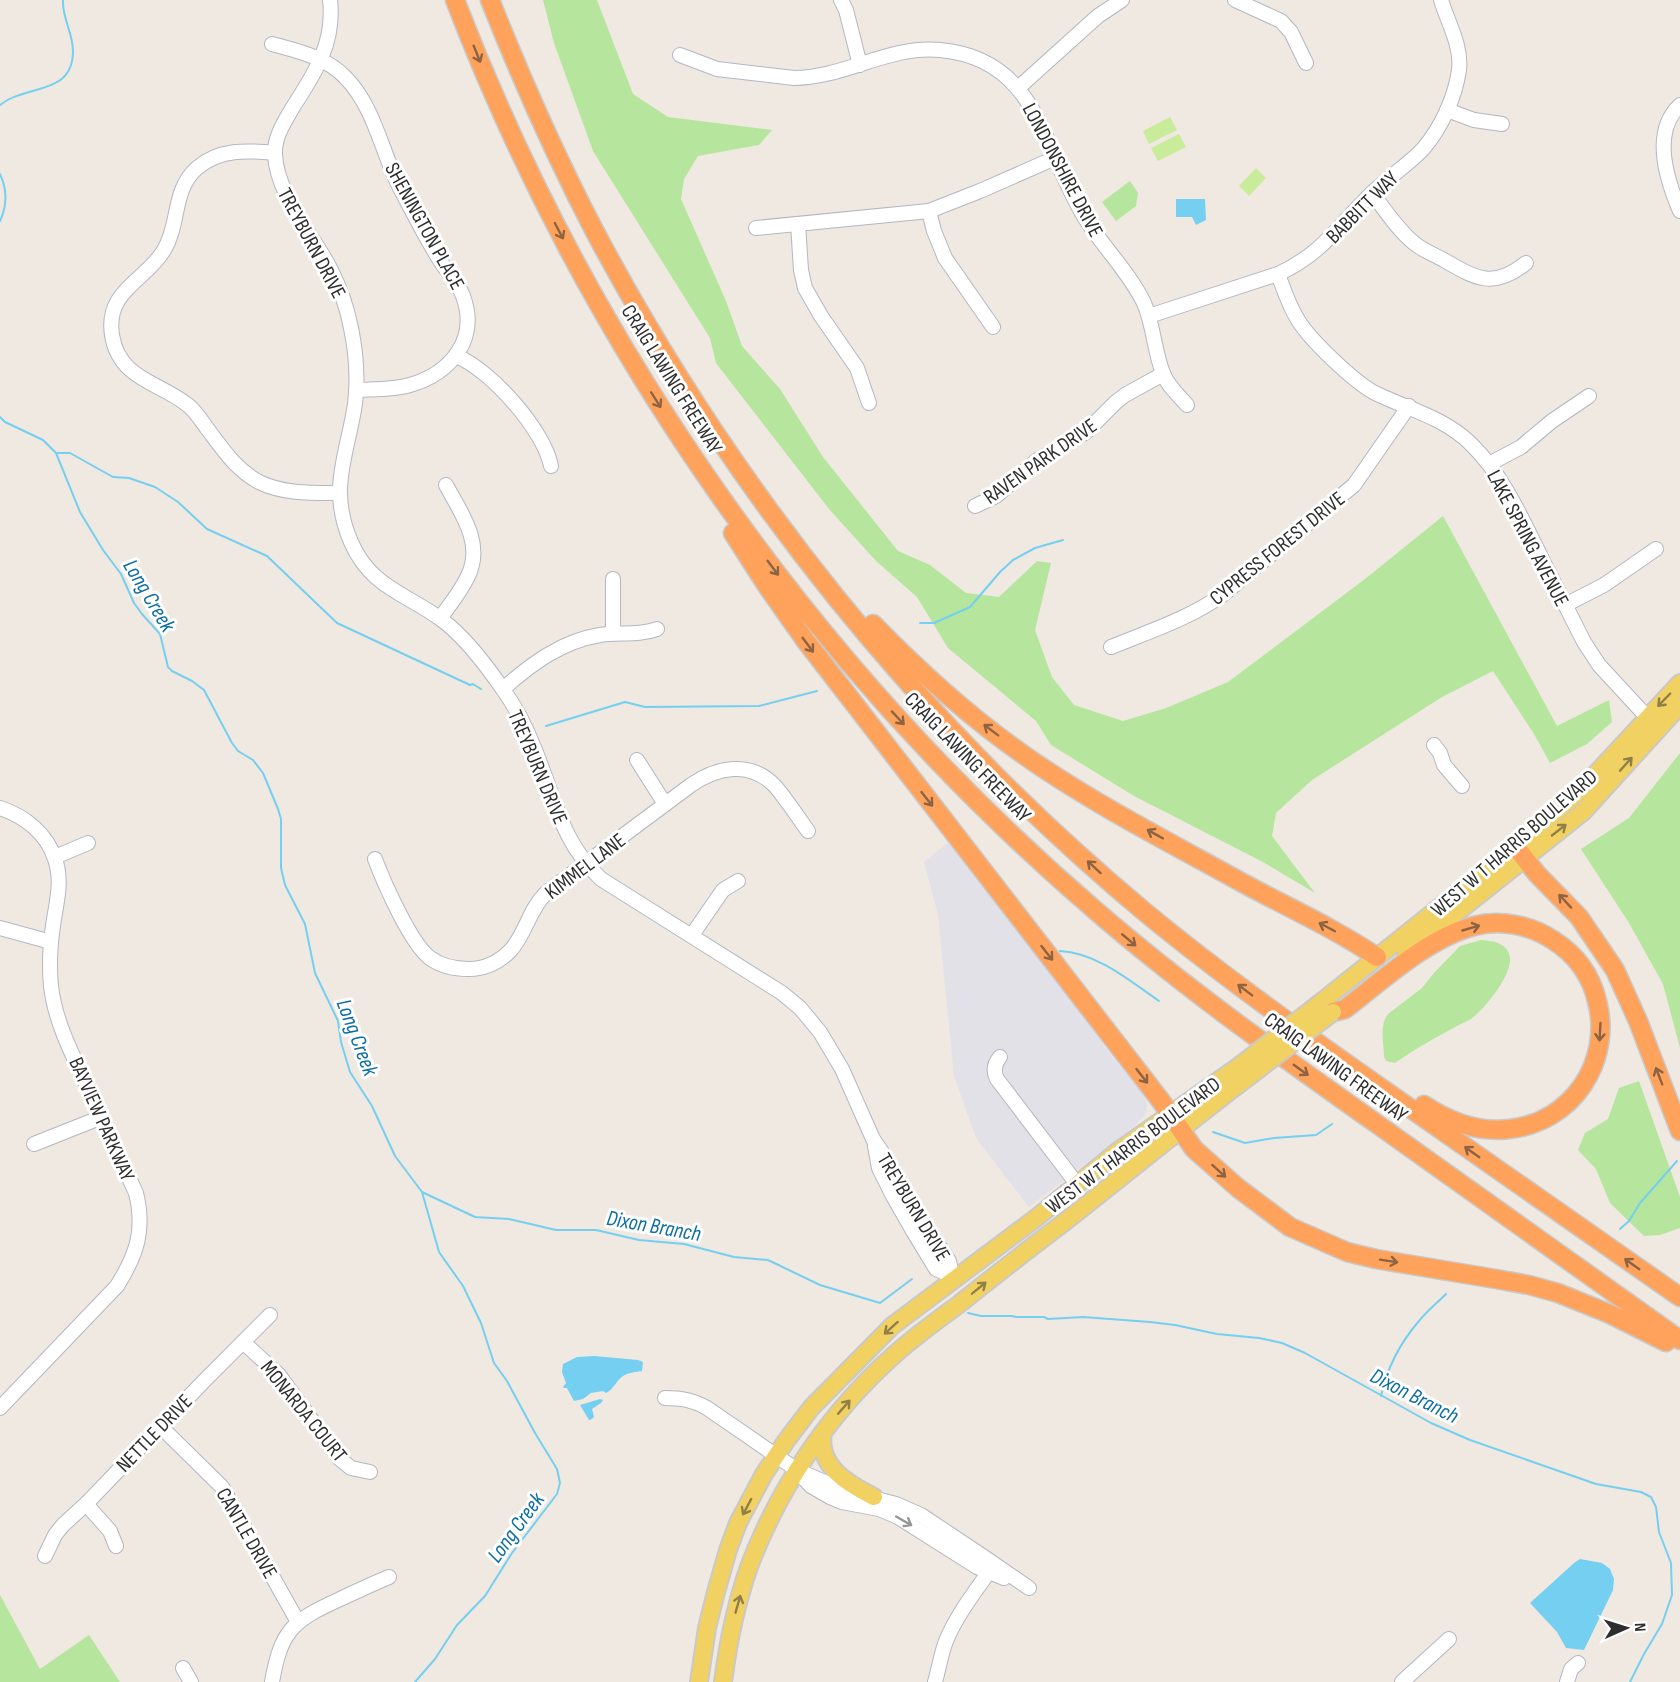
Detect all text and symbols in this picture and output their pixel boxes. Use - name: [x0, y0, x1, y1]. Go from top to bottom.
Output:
- one-way arrow: [472, 45, 483, 63]
- street label: LONDONSHIRE DRIVE: [1017, 99, 1108, 241]
- street label: SHENINGTON PLACE: [379, 158, 470, 294]
- street label: BABBITT WAY: [1321, 166, 1404, 249]
- street label: TREYBURN DRIVE: [272, 184, 351, 303]
- one-way arrow: [553, 222, 565, 239]
- street label: CRAIG LAWING FREEWAY: [616, 300, 728, 459]
- one-way arrow: [651, 391, 663, 408]
- street label: RAVEN PARK DRIVE: [979, 413, 1102, 510]
- street label: LAKE SPRING AVENUE: [1481, 466, 1574, 611]
- street label: CYPRESS FOREST DRIVE: [1205, 486, 1350, 611]
- water label: Long Creek: [117, 555, 181, 638]
- one-way arrow: [766, 560, 779, 576]
- one-way arrow: [802, 636, 815, 652]
- street label: CRAIG LAWING FREEWAY: [899, 687, 1036, 828]
- one-way arrow: [1656, 692, 1671, 707]
- street label: TREYBURN DRIVE: [502, 706, 573, 828]
- one-way arrow: [890, 710, 904, 725]
- one-way arrow: [983, 724, 999, 737]
- one-way arrow: [1619, 757, 1633, 772]
- street label: WEST W T HARRIS BOULEVARD: [1426, 764, 1603, 922]
- one-way arrow: [921, 791, 933, 807]
- one-way arrow: [1551, 824, 1567, 837]
- street label: KIMMEL LANE: [540, 828, 631, 905]
- one-way arrow: [1147, 828, 1165, 839]
- one-way arrow: [1086, 860, 1101, 874]
- one-way arrow: [1558, 894, 1572, 909]
- one-way arrow: [1318, 921, 1336, 933]
- one-way arrow: [1461, 922, 1480, 933]
- one-way arrow: [1121, 933, 1137, 946]
- one-way arrow: [1040, 945, 1053, 961]
- one-way arrow: [1237, 984, 1253, 997]
- water label: Long Creek: [330, 995, 384, 1080]
- street label: CRAIG LAWING FREEWAY: [1259, 1007, 1412, 1128]
- one-way arrow: [1595, 1022, 1606, 1042]
- street label: BAYVIEW PARKWAY: [63, 1054, 140, 1185]
- one-way arrow: [1293, 1064, 1309, 1076]
- one-way arrow: [1653, 1067, 1664, 1086]
- one-way arrow: [1136, 1068, 1148, 1084]
- street label: WEST W T HARRIS BOULEVARD: [1041, 1072, 1225, 1219]
- one-way arrow: [1465, 1146, 1481, 1158]
- street label: TREYBURN DRIVE: [872, 1149, 956, 1266]
- one-way arrow: [1212, 1164, 1227, 1178]
- water label: Dixon Branch: [604, 1205, 703, 1248]
- one-way arrow: [1378, 1256, 1398, 1267]
- one-way arrow: [1624, 1258, 1641, 1270]
- one-way arrow: [970, 1282, 986, 1295]
- one-way arrow: [884, 1321, 899, 1335]
- street label: MONARDA COURT: [255, 1356, 352, 1467]
- water label: Dixon Branch: [1366, 1363, 1463, 1430]
- street label: NETTLE DRIVE: [111, 1389, 198, 1478]
- one-way arrow: [838, 1399, 851, 1415]
- street label: CANTLE DRIVE: [211, 1483, 283, 1583]
- water label: Long Creek: [482, 1487, 551, 1568]
- one-way arrow: [741, 1497, 752, 1515]
- one-way arrow: [895, 1515, 912, 1527]
- one-way arrow: [733, 1595, 744, 1614]
- north arrow: [1596, 1598, 1656, 1658]
- text: N: [1630, 1623, 1649, 1632]

